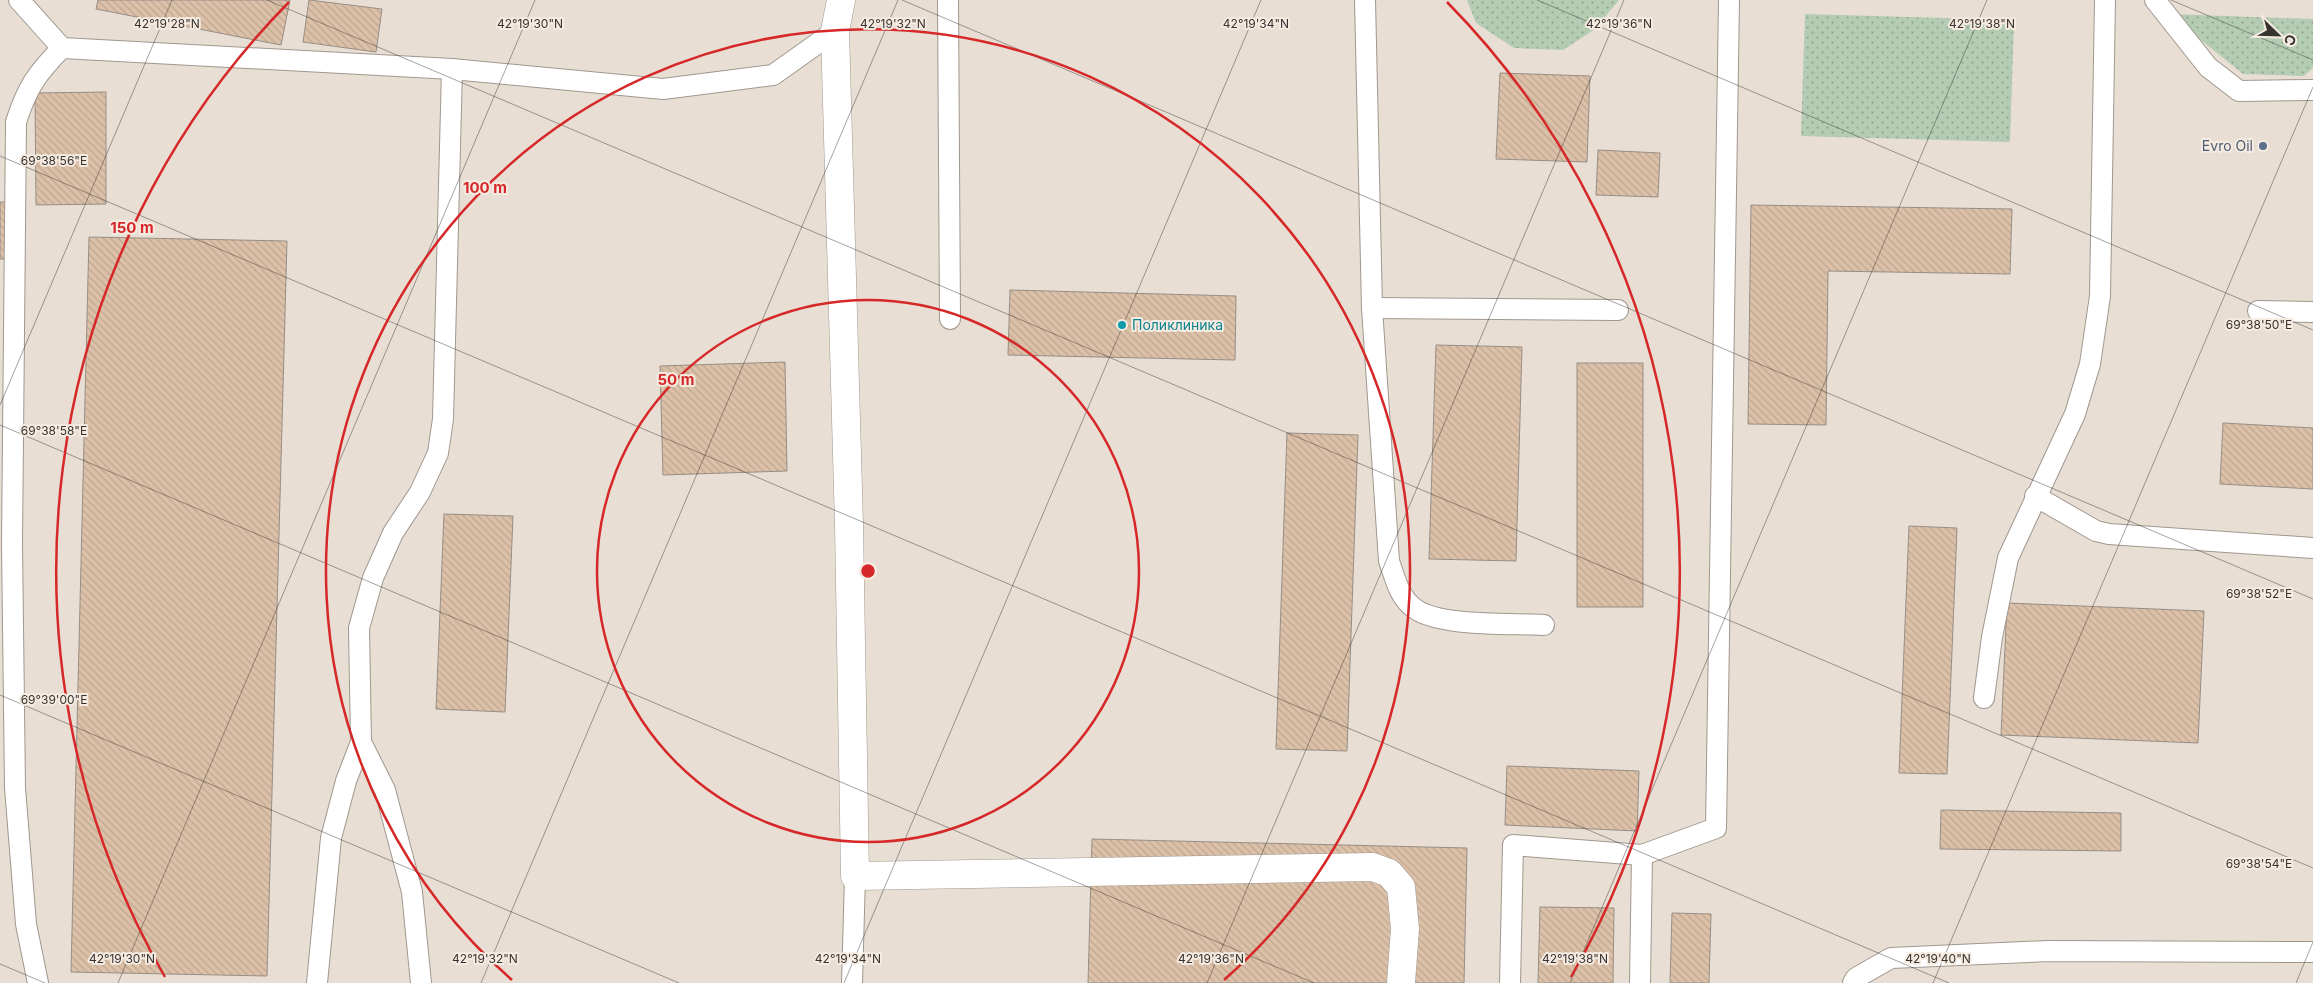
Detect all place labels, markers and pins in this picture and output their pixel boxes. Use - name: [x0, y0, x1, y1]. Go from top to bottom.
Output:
- place label: Evro Oil: [2202, 137, 2253, 154]
- marker: Evro Oil: [2257, 140, 2269, 152]
- place label: Поликлиника: [1132, 316, 1223, 333]
- marker: Поликлиника: [1116, 319, 1128, 331]
- centre of rings: [859, 562, 877, 580]

